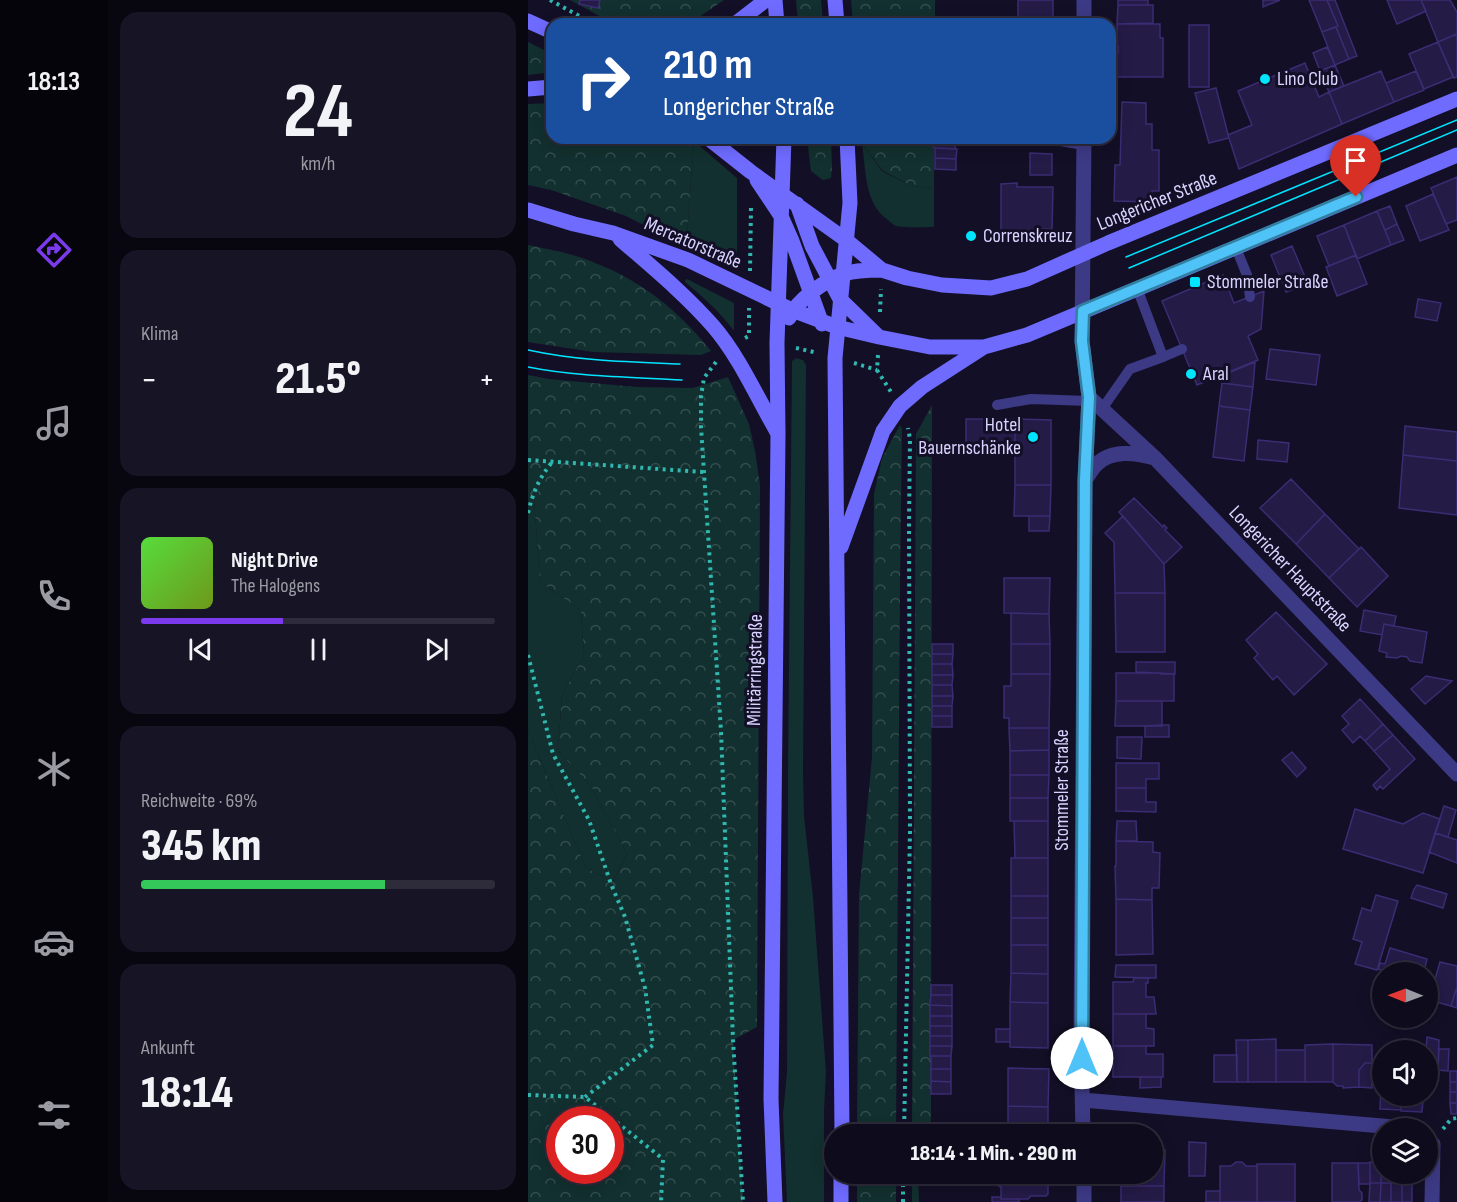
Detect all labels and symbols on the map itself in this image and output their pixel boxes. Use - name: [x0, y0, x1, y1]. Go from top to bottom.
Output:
- place label: Lino Club: [1277, 67, 1338, 91]
- marker: Lino Club: [1258, 72, 1272, 86]
- pin: [1330, 135, 1381, 197]
- street label: Longericher Straße: [1094, 166, 1220, 236]
- street label: Mercatorstraße: [641, 212, 745, 274]
- place label: Correnskreuz: [983, 224, 1072, 248]
- marker: Correnskreuz: [964, 229, 978, 243]
- place label: Stommeler Straße: [1207, 270, 1328, 294]
- marker: Stommeler Straße: [1188, 275, 1202, 289]
- place label: Aral: [1202, 362, 1229, 386]
- marker: Aral: [1184, 367, 1198, 381]
- place label: Hotel Bauernschänke: [918, 413, 1021, 460]
- marker: Hotel Bauernschänke: [1026, 430, 1040, 444]
- street label: Longericher Hauptstraße: [1224, 501, 1356, 637]
- street label: Militärringstraße: [742, 614, 768, 726]
- street label: Stommeler Straße: [1050, 729, 1074, 851]
- north arrow: [1372, 962, 1438, 1028]
- position arrow: [1050, 1026, 1114, 1090]
- speed limit sign: 30: [546, 1106, 624, 1184]

